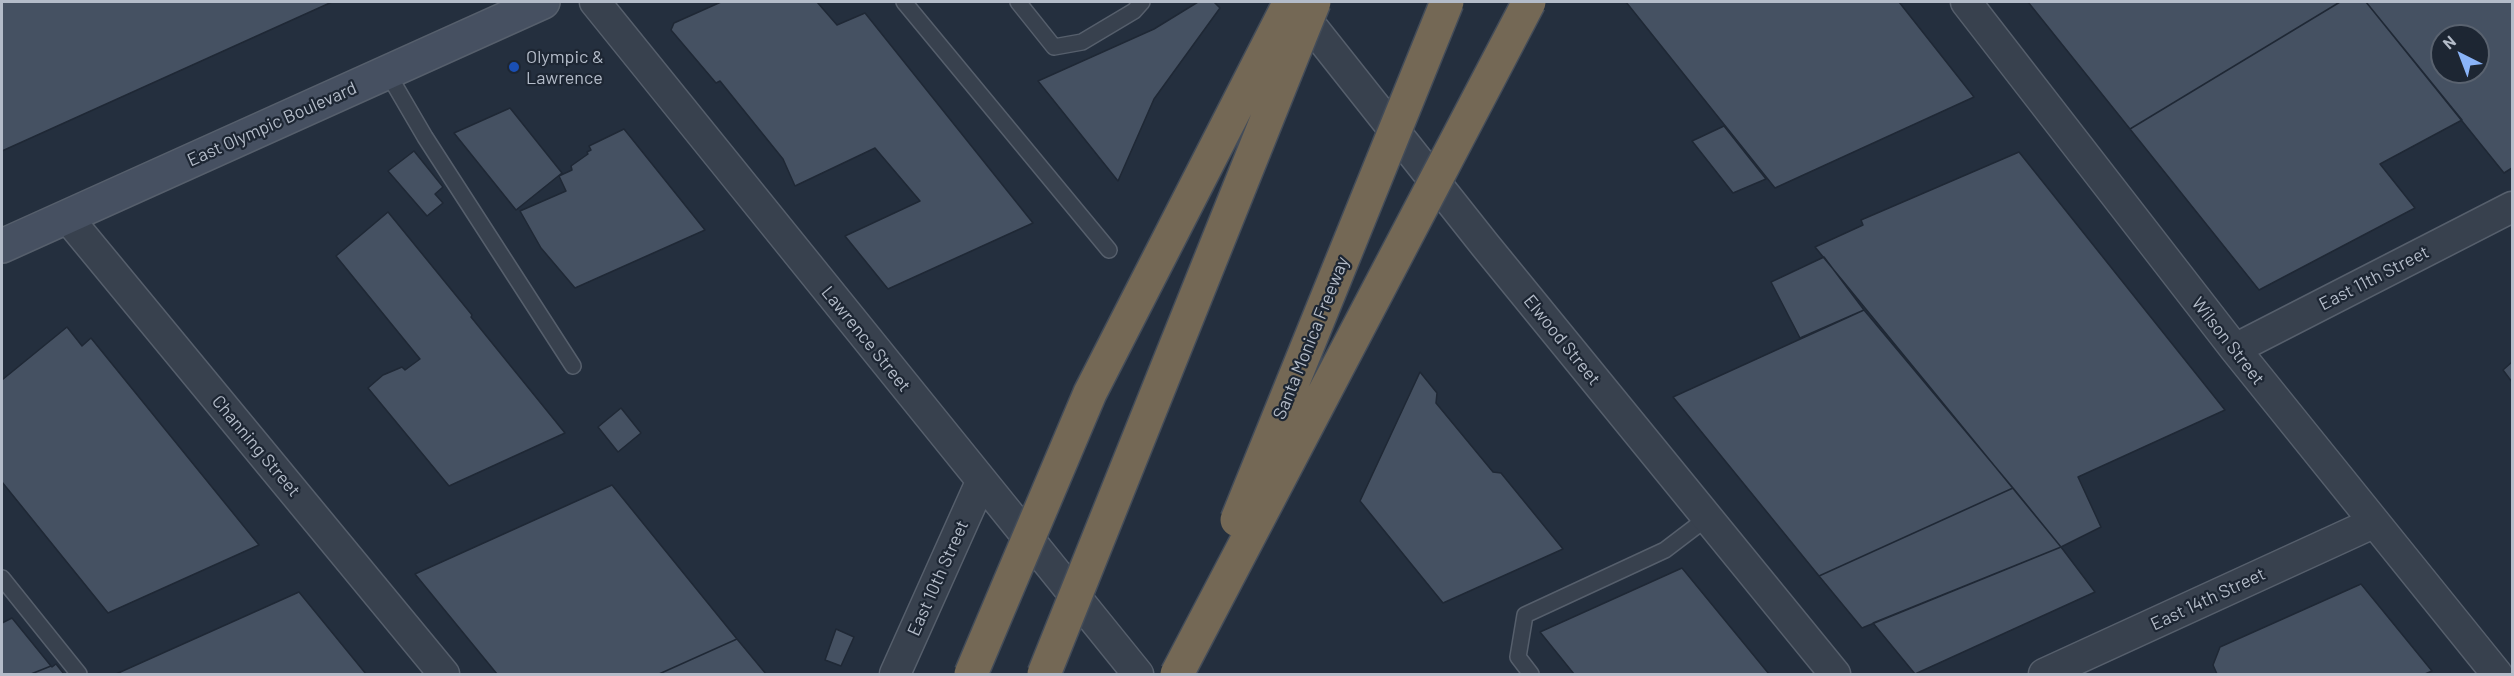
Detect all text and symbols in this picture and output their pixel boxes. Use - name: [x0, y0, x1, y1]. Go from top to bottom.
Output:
- north arrow: [2430, 24, 2490, 84]
- text: N: [2439, 31, 2459, 52]
- place label: Olympic & Lawrence: [526, 46, 604, 88]
- marker: Olympic & Lawrence: [507, 60, 521, 74]
- street label: East Olympic Boulevard: [184, 77, 360, 171]
- street label: East 11th Street: [2315, 241, 2433, 315]
- street label: Santa Monica Freeway: [1268, 254, 1354, 422]
- street label: Lawrence Street: [817, 282, 915, 396]
- street label: Elwood Street: [1519, 291, 1605, 389]
- street label: Wilson Street: [2187, 293, 2269, 389]
- street label: Channing Street: [207, 391, 305, 501]
- street label: East 10th Street: [903, 517, 973, 639]
- street label: East 14th Street: [2147, 563, 2269, 635]

